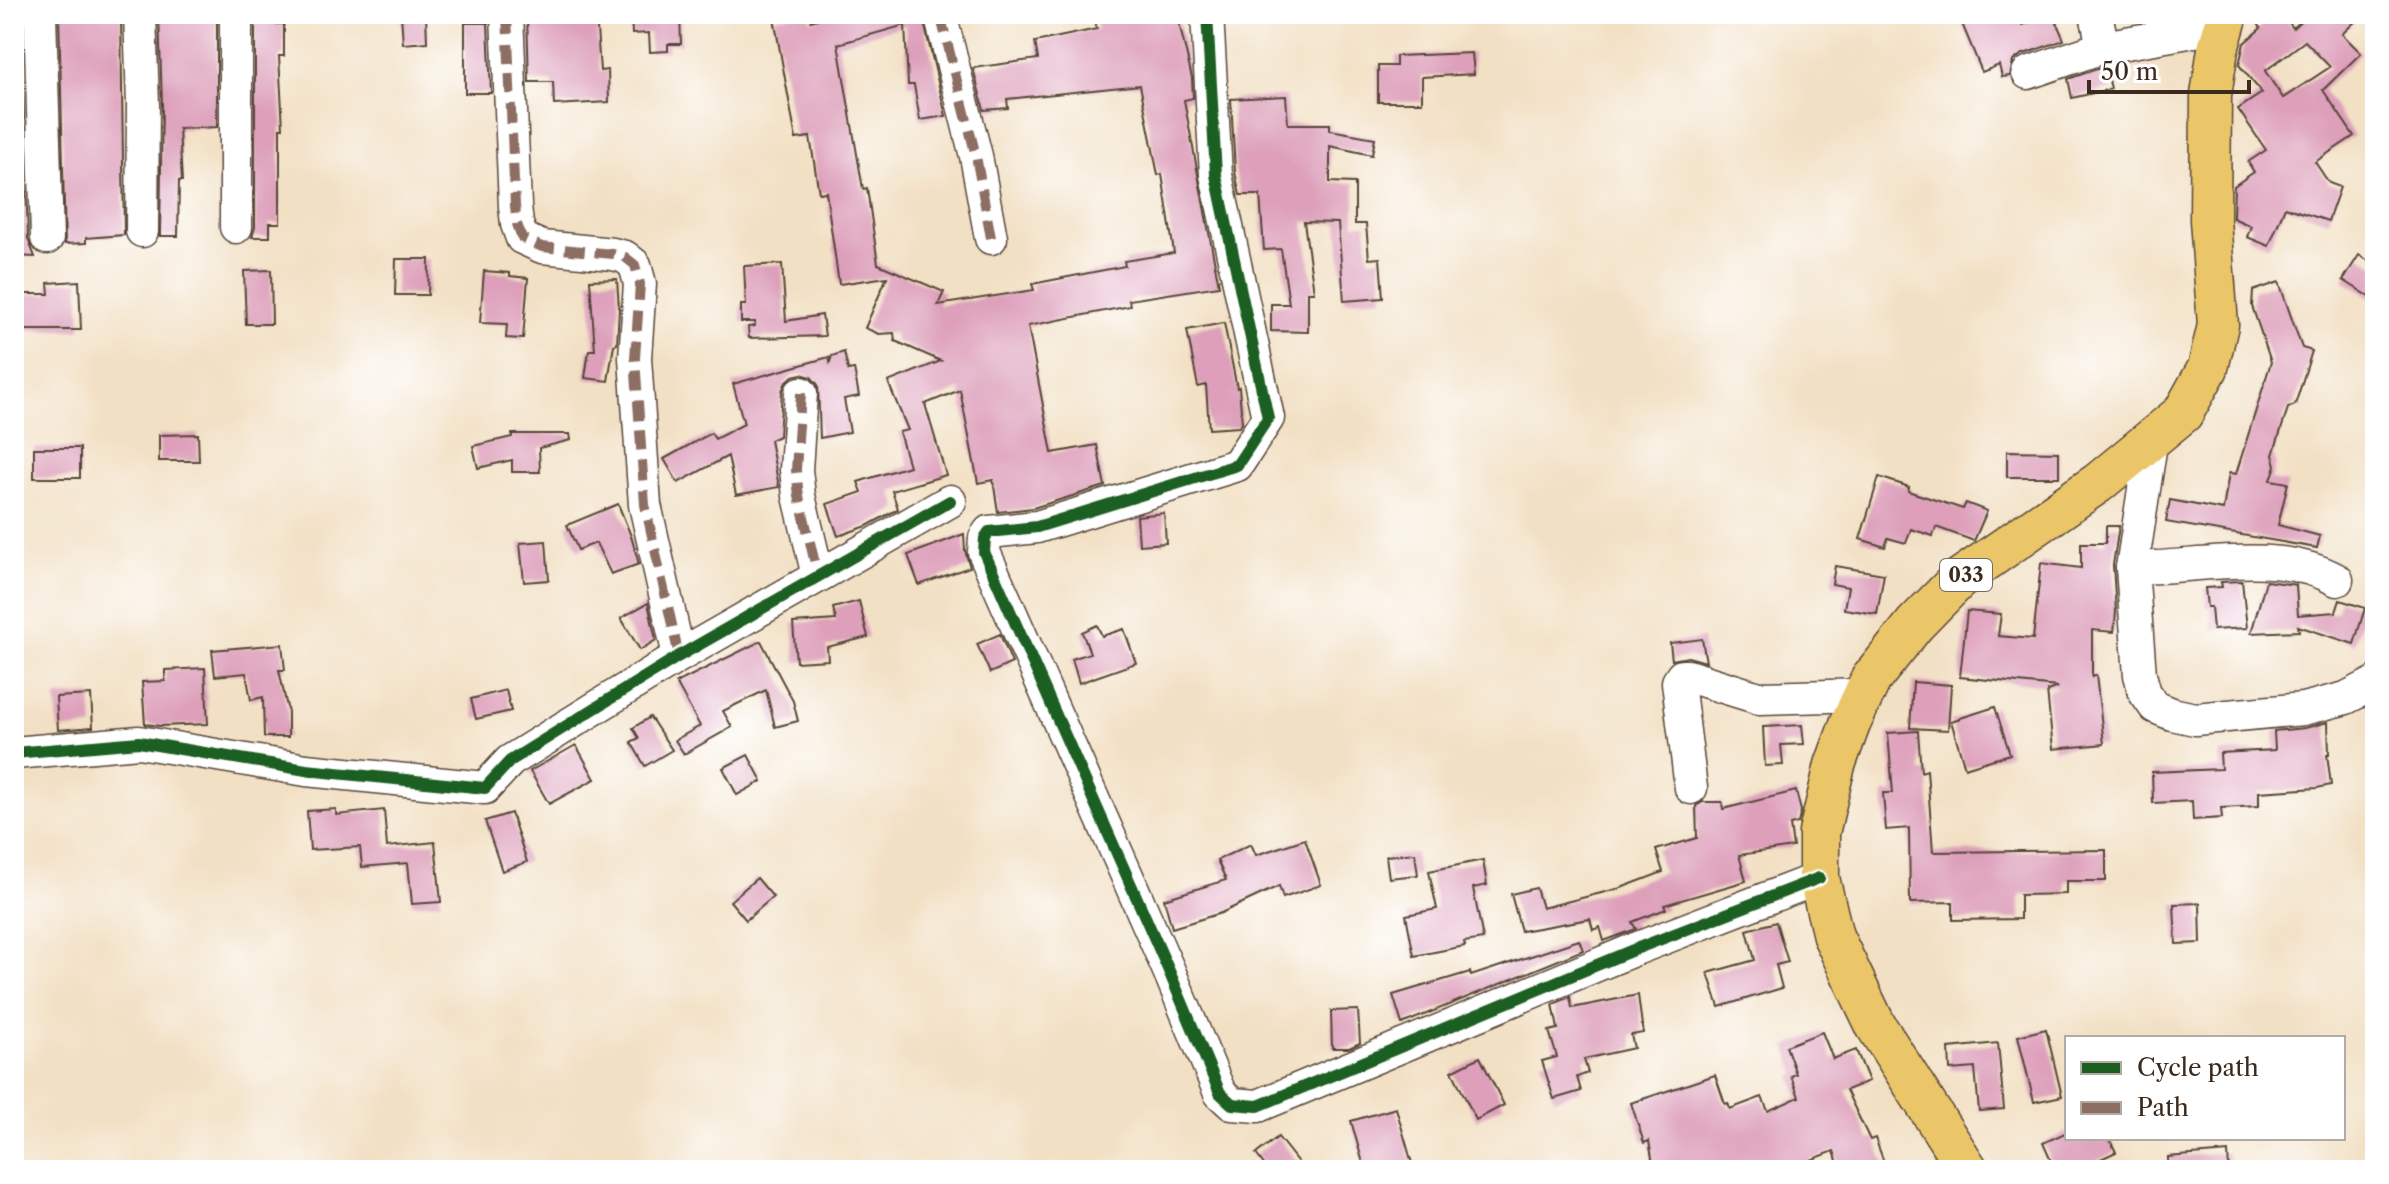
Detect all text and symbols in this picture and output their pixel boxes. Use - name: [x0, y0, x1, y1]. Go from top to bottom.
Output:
- scale bar: [2089, 44, 2249, 94]
- text: 50 m: [2101, 57, 2158, 86]
- road number: 033: [1940, 559, 1992, 591]
- legend: [2065, 1036, 2345, 1140]
- text: Cycle path: [2137, 1053, 2259, 1082]
- text: Path: [2137, 1093, 2189, 1122]

